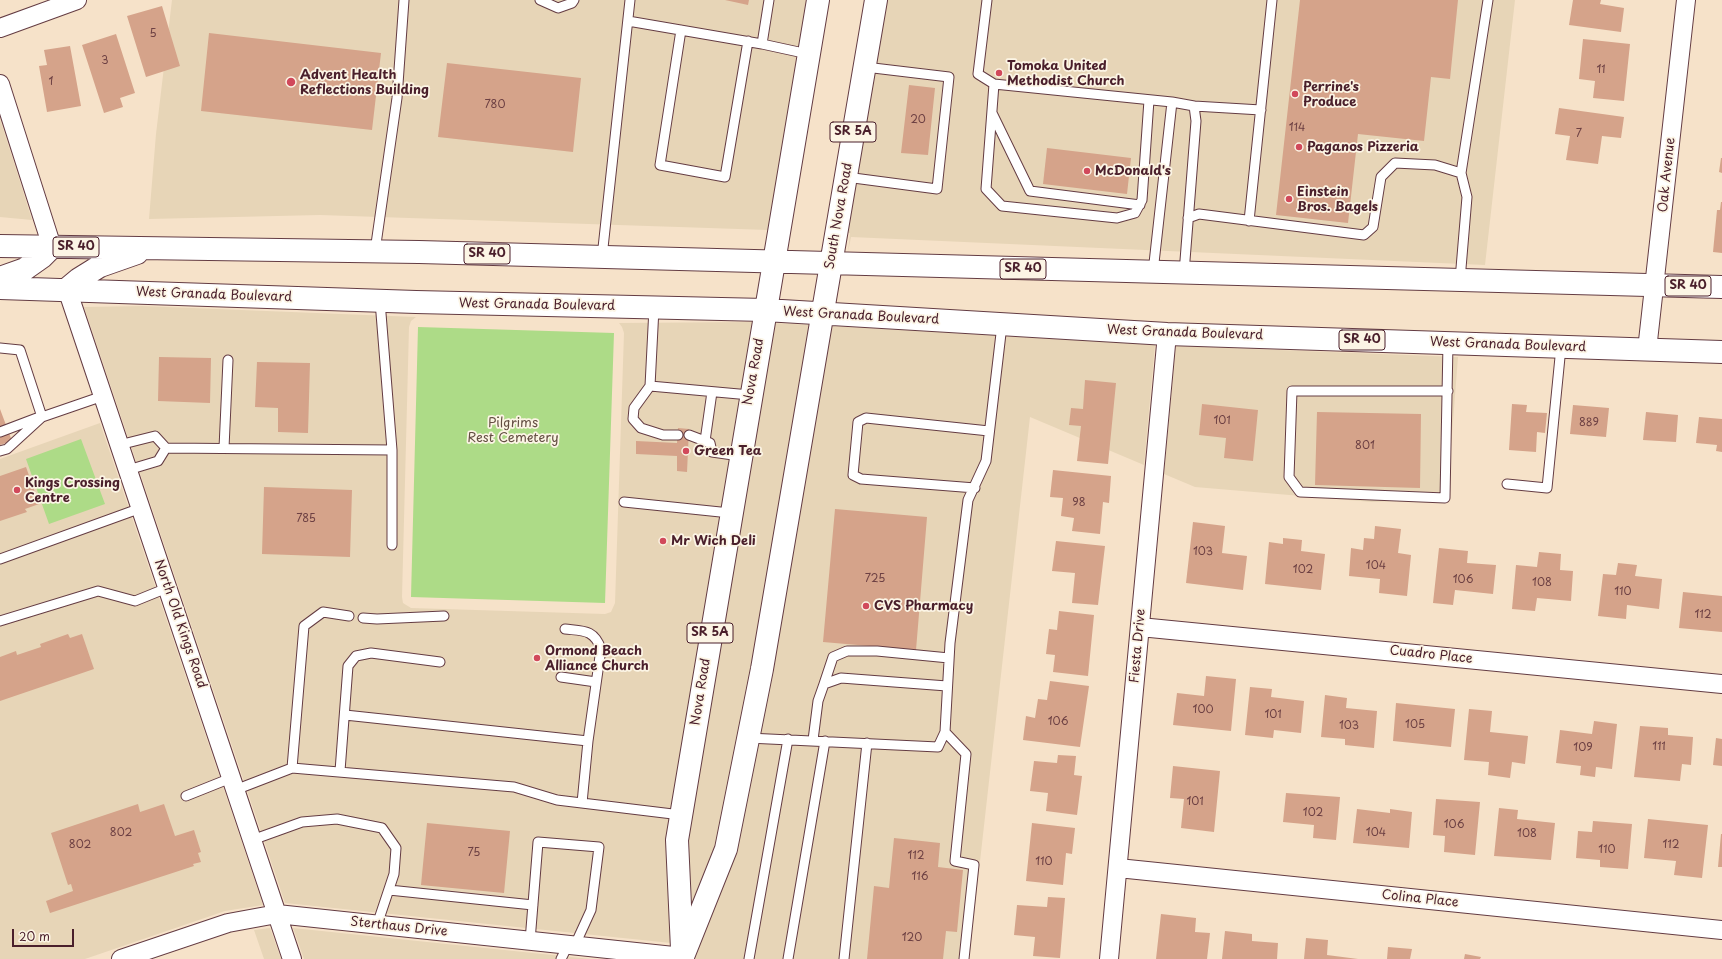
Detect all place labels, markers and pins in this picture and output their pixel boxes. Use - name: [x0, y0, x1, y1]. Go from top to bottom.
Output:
- place label: Tomoka United Methodist Church: [1007, 58, 1124, 89]
- place label: Advent Health Reflections Building: [300, 67, 429, 98]
- marker: Tomoka United Methodist Church: [994, 68, 1004, 78]
- marker: Advent Health Reflections Building: [285, 76, 297, 88]
- place label: Perrine's Produce: [1303, 79, 1359, 110]
- marker: Perrine's Produce: [1290, 89, 1300, 99]
- place label: Paganos Pizzeria: [1307, 139, 1419, 155]
- marker: Paganos Pizzeria: [1294, 142, 1304, 152]
- place label: McDonald's: [1095, 163, 1171, 179]
- marker: McDonald's: [1082, 166, 1092, 176]
- place label: Einstein Bros. Bagels: [1297, 184, 1378, 215]
- marker: Einstein Bros. Bagels: [1284, 194, 1294, 204]
- place label: Green Tea: [694, 443, 761, 459]
- marker: Green Tea: [681, 446, 691, 456]
- place label: Kings Crossing Centre: [25, 475, 120, 506]
- marker: Kings Crossing Centre: [12, 485, 22, 495]
- place label: Mr Wich Deli: [671, 533, 756, 549]
- marker: Mr Wich Deli: [658, 536, 668, 546]
- place label: CVS Pharmacy: [874, 598, 973, 614]
- marker: CVS Pharmacy: [861, 601, 871, 611]
- place label: Ormond Beach Alliance Church: [545, 643, 649, 674]
- marker: Ormond Beach Alliance Church: [532, 653, 542, 663]

